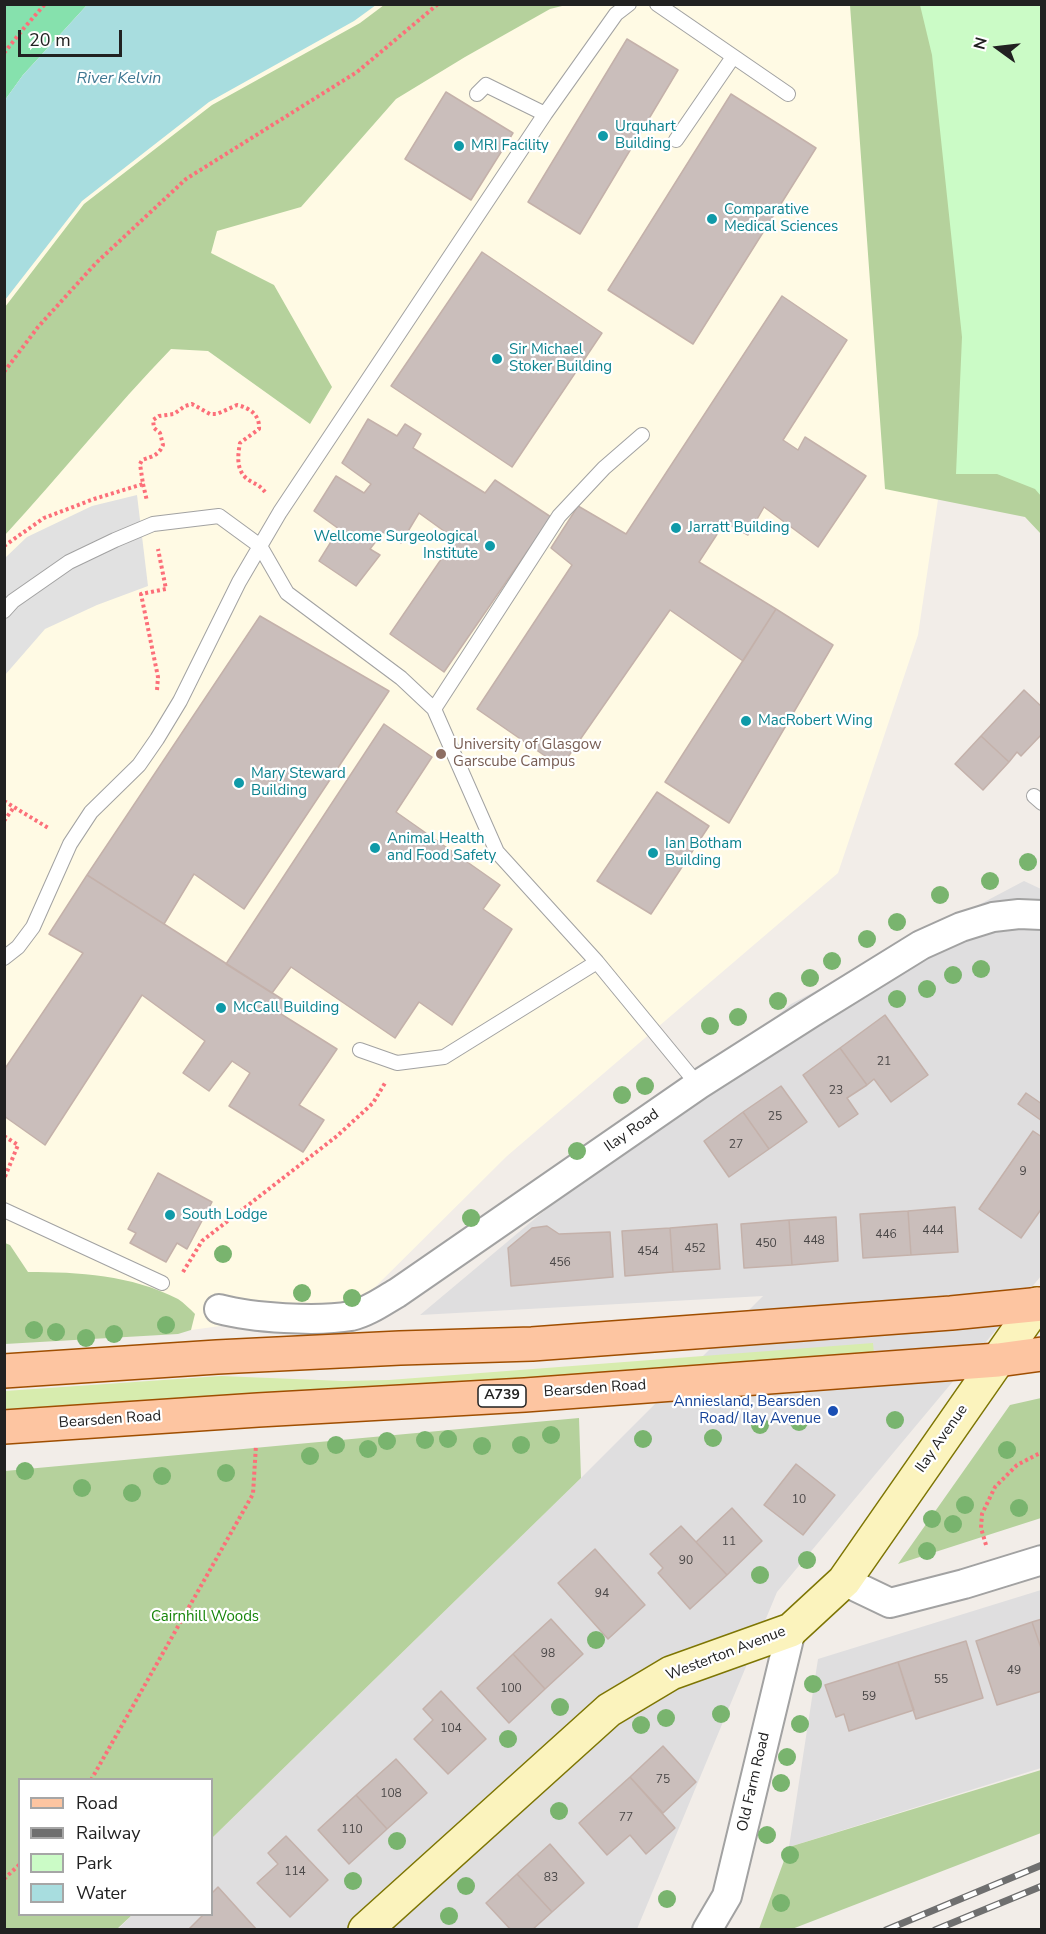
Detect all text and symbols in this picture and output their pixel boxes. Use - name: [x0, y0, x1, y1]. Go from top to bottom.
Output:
- scale bar: [21, 18, 124, 56]
- north arrow: [968, 18, 1028, 78]
- text: 20 m: [29, 28, 71, 52]
- text: N: [968, 35, 993, 52]
- water label: River Kelvin: [77, 69, 161, 89]
- place label: Urquhart Building: [615, 118, 676, 153]
- marker: Urquhart Building: [596, 129, 610, 143]
- place label: MRI Facility: [471, 137, 549, 155]
- marker: MRI Facility: [452, 139, 466, 153]
- place label: Comparative Medical Sciences: [724, 201, 838, 236]
- marker: Comparative Medical Sciences: [705, 212, 719, 226]
- place label: Sir Michael Stoker Building: [509, 341, 612, 376]
- marker: Sir Michael Stoker Building: [490, 352, 504, 366]
- place label: Jarratt Building: [688, 519, 790, 537]
- marker: Jarratt Building: [669, 521, 683, 535]
- place label: Wellcome Surgeological Institute: [313, 528, 478, 563]
- marker: Wellcome Surgeological Institute: [483, 539, 497, 553]
- place label: MacRobert Wing: [758, 712, 873, 730]
- marker: MacRobert Wing: [739, 714, 753, 728]
- place label: University of Glasgow Garscube Campus: [453, 736, 602, 771]
- marker: University of Glasgow Garscube Campus: [434, 747, 448, 761]
- place label: Mary Steward Building: [251, 765, 346, 800]
- marker: Mary Steward Building: [232, 776, 246, 790]
- place label: Animal Health and Food Safety: [387, 830, 496, 865]
- place label: Ian Botham Building: [665, 835, 742, 870]
- marker: Animal Health and Food Safety: [368, 841, 382, 855]
- marker: Ian Botham Building: [646, 846, 660, 860]
- place label: McCall Building: [233, 999, 339, 1017]
- marker: McCall Building: [214, 1001, 228, 1015]
- house number: 21: [877, 1055, 891, 1069]
- house number: 23: [829, 1084, 843, 1098]
- street label: Ilay Road: [601, 1106, 663, 1156]
- house number: 25: [768, 1110, 782, 1124]
- house number: 27: [729, 1138, 743, 1152]
- house number: 9: [1019, 1165, 1027, 1179]
- place label: South Lodge: [182, 1206, 268, 1224]
- marker: South Lodge: [163, 1208, 177, 1222]
- house number: 444: [922, 1224, 944, 1238]
- house number: 446: [875, 1228, 897, 1242]
- house number: 448: [803, 1234, 825, 1248]
- house number: 450: [755, 1237, 777, 1251]
- house number: 452: [684, 1242, 706, 1256]
- house number: 454: [637, 1245, 659, 1259]
- house number: 456: [549, 1256, 571, 1270]
- street label: Bearsden Road: [543, 1376, 647, 1402]
- road number: A739: [478, 1385, 526, 1407]
- place label: Anniesland, Bearsden Road/ Ilay Avenue: [674, 1393, 821, 1428]
- street label: Ilay Avenue: [912, 1402, 972, 1476]
- marker: Anniesland, Bearsden Road/ Ilay Avenue: [826, 1404, 840, 1418]
- street label: Bearsden Road: [58, 1407, 162, 1433]
- house number: 10: [792, 1493, 806, 1507]
- house number: 11: [722, 1535, 736, 1549]
- house number: 90: [679, 1554, 693, 1568]
- house number: 94: [595, 1587, 609, 1601]
- park label: Cairnhill Woods: [151, 1608, 259, 1626]
- street label: Westerton Avenue: [664, 1623, 788, 1685]
- house number: 98: [541, 1647, 555, 1661]
- house number: 49: [1007, 1664, 1021, 1678]
- house number: 55: [934, 1673, 948, 1687]
- house number: 100: [500, 1682, 522, 1696]
- house number: 59: [862, 1690, 876, 1704]
- house number: 104: [440, 1722, 462, 1736]
- street label: Old Farm Road: [734, 1731, 774, 1833]
- house number: 75: [656, 1773, 670, 1787]
- legend: [18, 1778, 213, 1916]
- house number: 108: [380, 1787, 402, 1801]
- text: Road: [76, 1791, 118, 1815]
- house number: 77: [619, 1811, 633, 1825]
- text: Railway: [76, 1821, 141, 1845]
- house number: 110: [341, 1823, 363, 1837]
- text: Park: [76, 1851, 112, 1875]
- house number: 114: [284, 1865, 306, 1879]
- house number: 83: [544, 1871, 558, 1885]
- text: Water: [76, 1881, 127, 1905]

